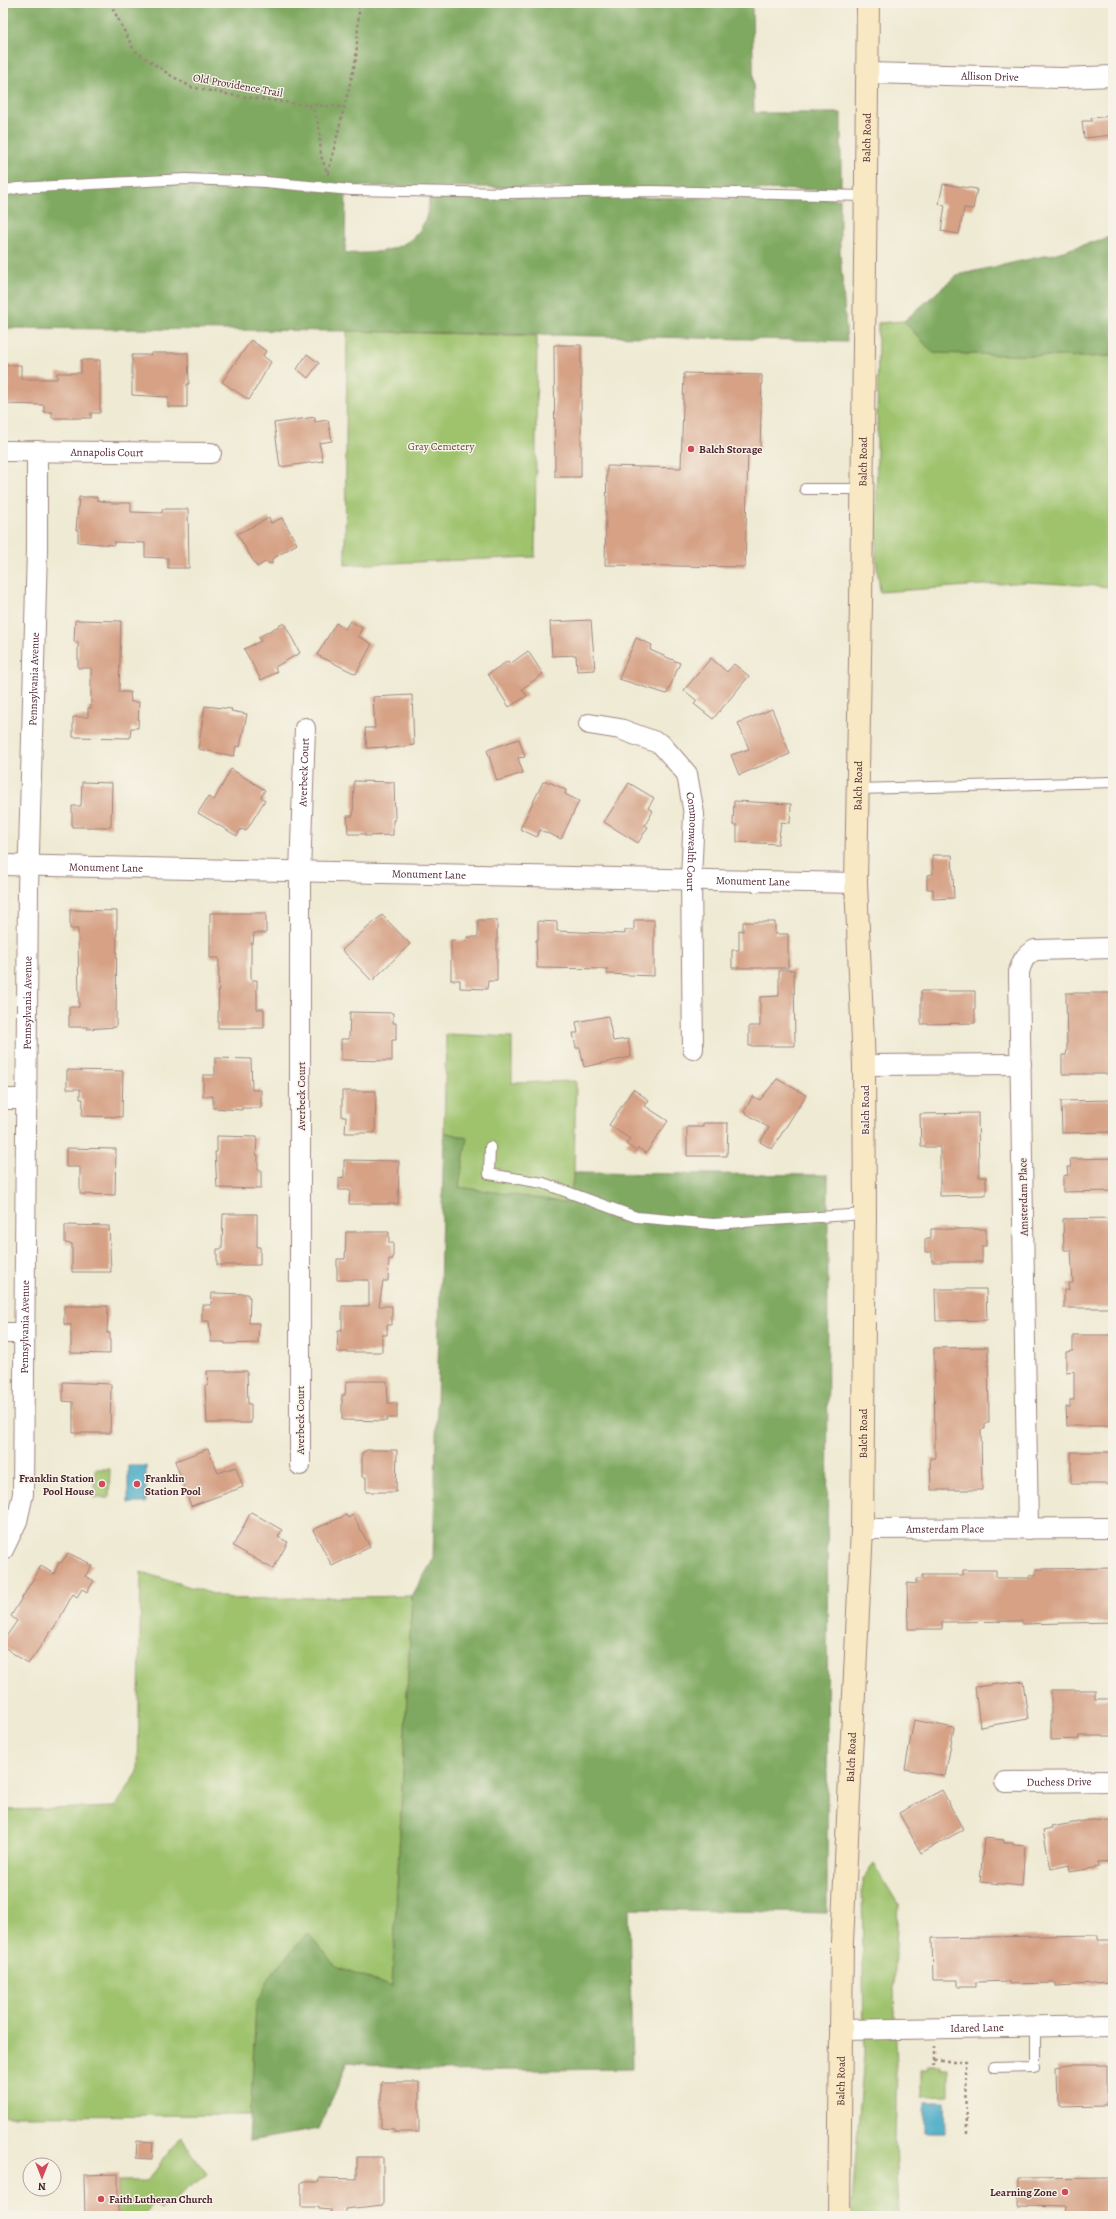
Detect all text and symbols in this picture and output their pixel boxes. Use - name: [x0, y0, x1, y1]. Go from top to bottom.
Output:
- street label: Allison Drive: [960, 68, 1019, 85]
- street label: Old Providence Trail: [192, 70, 284, 101]
- street label: Balch Road: [859, 113, 875, 163]
- street label: Balch Road: [855, 437, 871, 487]
- park label: Gray Cemetery: [408, 439, 474, 454]
- place label: Balch Storage: [699, 442, 762, 457]
- marker: Balch Storage: [686, 444, 696, 454]
- street label: Annapolis Court: [69, 445, 144, 460]
- street label: Pennsylvania Avenue: [25, 632, 43, 726]
- street label: Averbeck Court: [295, 737, 313, 808]
- street label: Balch Road: [850, 760, 866, 811]
- street label: Commonwealth Court: [682, 791, 701, 892]
- street label: Monument Lane: [69, 859, 143, 876]
- street label: Monument Lane: [392, 866, 466, 883]
- street label: Monument Lane: [716, 873, 790, 890]
- street label: Pennsylvania Avenue: [20, 956, 35, 1050]
- street label: Averbeck Court: [294, 1061, 309, 1131]
- street label: Balch Road: [858, 1085, 873, 1135]
- street label: Amsterdam Place: [1015, 1158, 1032, 1237]
- street label: Pennsylvania Avenue: [17, 1280, 33, 1374]
- street label: Averbeck Court: [293, 1385, 308, 1455]
- street label: Balch Road: [856, 1408, 871, 1459]
- place label: Franklin Station Pool House: [19, 1471, 94, 1499]
- place label: Franklin Station Pool: [145, 1471, 201, 1499]
- marker: Franklin Station Pool House: [97, 1479, 107, 1489]
- marker: Franklin Station Pool: [132, 1479, 142, 1489]
- street label: Amsterdam Place: [905, 1522, 984, 1537]
- street label: Balch Road: [843, 1732, 860, 1783]
- street label: Duchess Drive: [1026, 1774, 1092, 1790]
- street label: Idared Lane: [950, 2020, 1004, 2036]
- street label: Balch Road: [833, 2056, 849, 2106]
- north arrow: [22, 2157, 62, 2197]
- text: N: [38, 2179, 46, 2194]
- place label: Learning Zone: [990, 2185, 1057, 2200]
- marker: Learning Zone: [1060, 2187, 1070, 2197]
- place label: Faith Lutheran Church: [109, 2192, 213, 2207]
- marker: Faith Lutheran Church: [96, 2194, 106, 2204]

